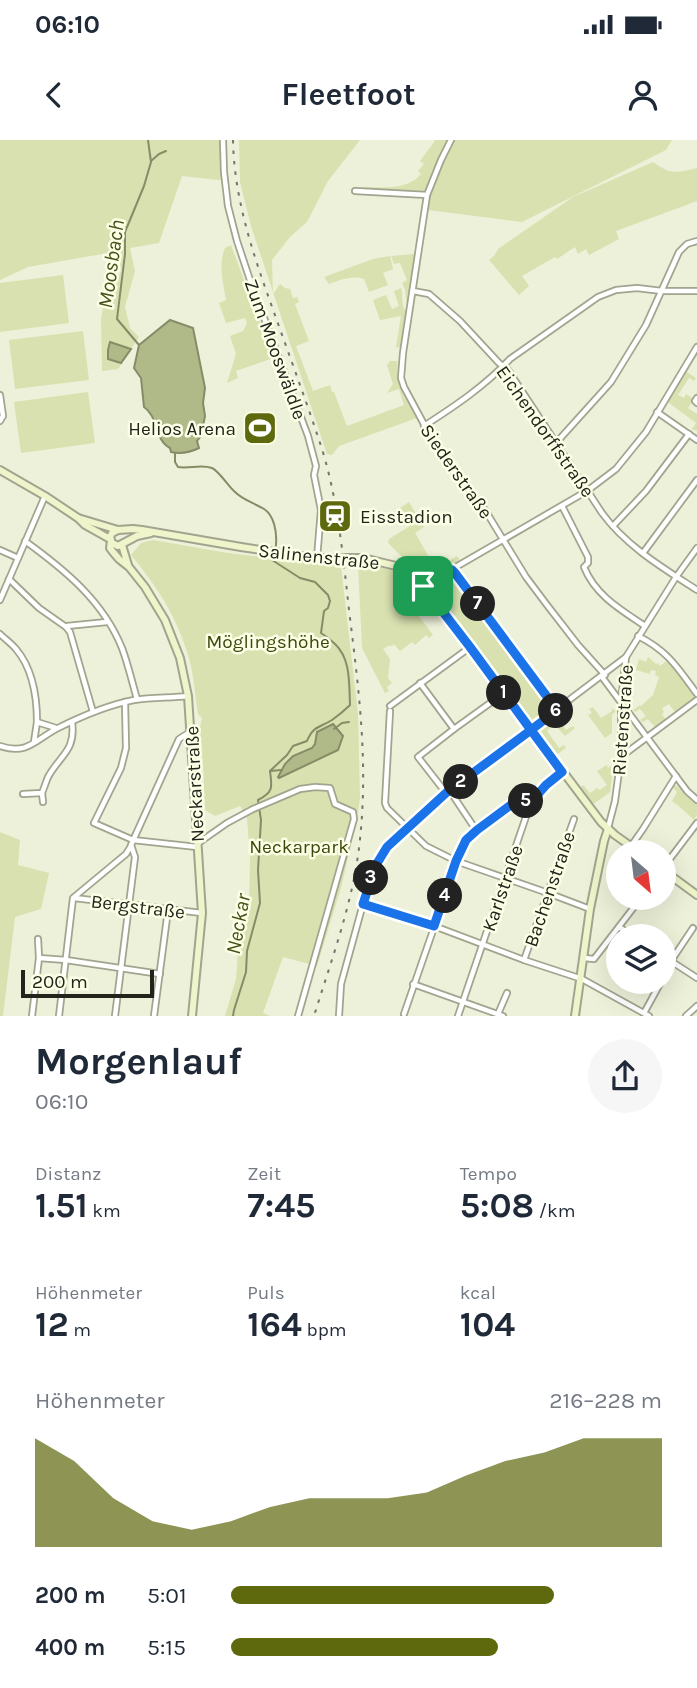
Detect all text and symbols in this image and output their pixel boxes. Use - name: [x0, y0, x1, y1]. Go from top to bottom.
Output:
- text: 06:10: [35, 9, 100, 40]
- icon: back: [35, 76, 73, 114]
- text: Fleetfoot: [281, 76, 416, 113]
- icon: person: [624, 76, 662, 114]
- water label: Moosbach: [93, 218, 129, 310]
- street label: Zum Mooswäldle: [239, 276, 311, 423]
- street label: Eichendorffstraße: [491, 361, 599, 502]
- sports icon: Helios Arena: [241, 409, 279, 447]
- place label: Helios Arena: [128, 418, 236, 440]
- street label: Siederstraße: [415, 420, 497, 523]
- station icon: Eisstadion: [316, 497, 354, 535]
- place label: Eisstadion: [360, 506, 453, 528]
- street label: Salinenstraße: [257, 540, 380, 574]
- pin: [393, 556, 453, 616]
- icon: arrive: [404, 567, 442, 605]
- pin: 7: [461, 587, 496, 622]
- text: 7: [473, 592, 482, 614]
- park label: Möglingshöhe: [206, 631, 330, 653]
- street label: Rietenstraße: [608, 664, 638, 776]
- pin: 1: [486, 676, 522, 710]
- text: 1: [500, 681, 507, 703]
- pin: 6: [538, 694, 574, 728]
- text: 6: [550, 699, 561, 721]
- street label: Neckarstraße: [181, 725, 209, 843]
- pin: 2: [444, 764, 478, 800]
- text: 2: [455, 770, 466, 792]
- pin: 5: [508, 784, 544, 818]
- text: 5: [520, 789, 531, 811]
- street label: Bachenstraße: [520, 829, 580, 950]
- park label: Neckarpark: [249, 836, 349, 858]
- north arrow: [606, 840, 676, 910]
- map controls: [606, 840, 676, 994]
- street label: Karlstraße: [478, 842, 528, 934]
- pin: 3: [354, 860, 388, 896]
- text: 3: [365, 866, 376, 888]
- pin: 4: [428, 878, 462, 914]
- text: 4: [439, 884, 450, 906]
- street label: Bergstraße: [90, 890, 186, 924]
- water label: Neckar: [221, 891, 255, 956]
- button: layers: [606, 924, 676, 994]
- scale bar: [21, 967, 154, 999]
- text: 200 m: [32, 971, 88, 993]
- text: Morgenlauf: [35, 1039, 242, 1084]
- button: share: [588, 1039, 662, 1113]
- text: 06:10: [35, 1088, 88, 1115]
- text: Distanz: [35, 1163, 101, 1185]
- text: Zeit: [247, 1163, 281, 1185]
- text: Tempo: [460, 1163, 517, 1185]
- text: 1.51: [35, 1185, 88, 1226]
- text: 7:45: [247, 1185, 315, 1226]
- text: 5:08: [460, 1185, 534, 1226]
- text: km: [88, 1200, 121, 1222]
- text: /km: [534, 1200, 575, 1222]
- text: Höhenmeter: [35, 1282, 142, 1304]
- text: Puls: [247, 1282, 285, 1304]
- text: kcal: [460, 1282, 496, 1304]
- text: 12: [35, 1304, 69, 1345]
- text: 164: [247, 1304, 302, 1345]
- text: 104: [460, 1304, 515, 1345]
- text: m: [69, 1319, 91, 1341]
- text: bpm: [302, 1319, 347, 1341]
- text: Höhenmeter: [35, 1387, 165, 1414]
- text: 216–228 m: [549, 1387, 662, 1414]
- text: 200 m: [35, 1582, 106, 1609]
- text: 5:01: [147, 1582, 187, 1609]
- text: 400 m: [35, 1634, 105, 1661]
- text: 5:15: [147, 1634, 186, 1661]

